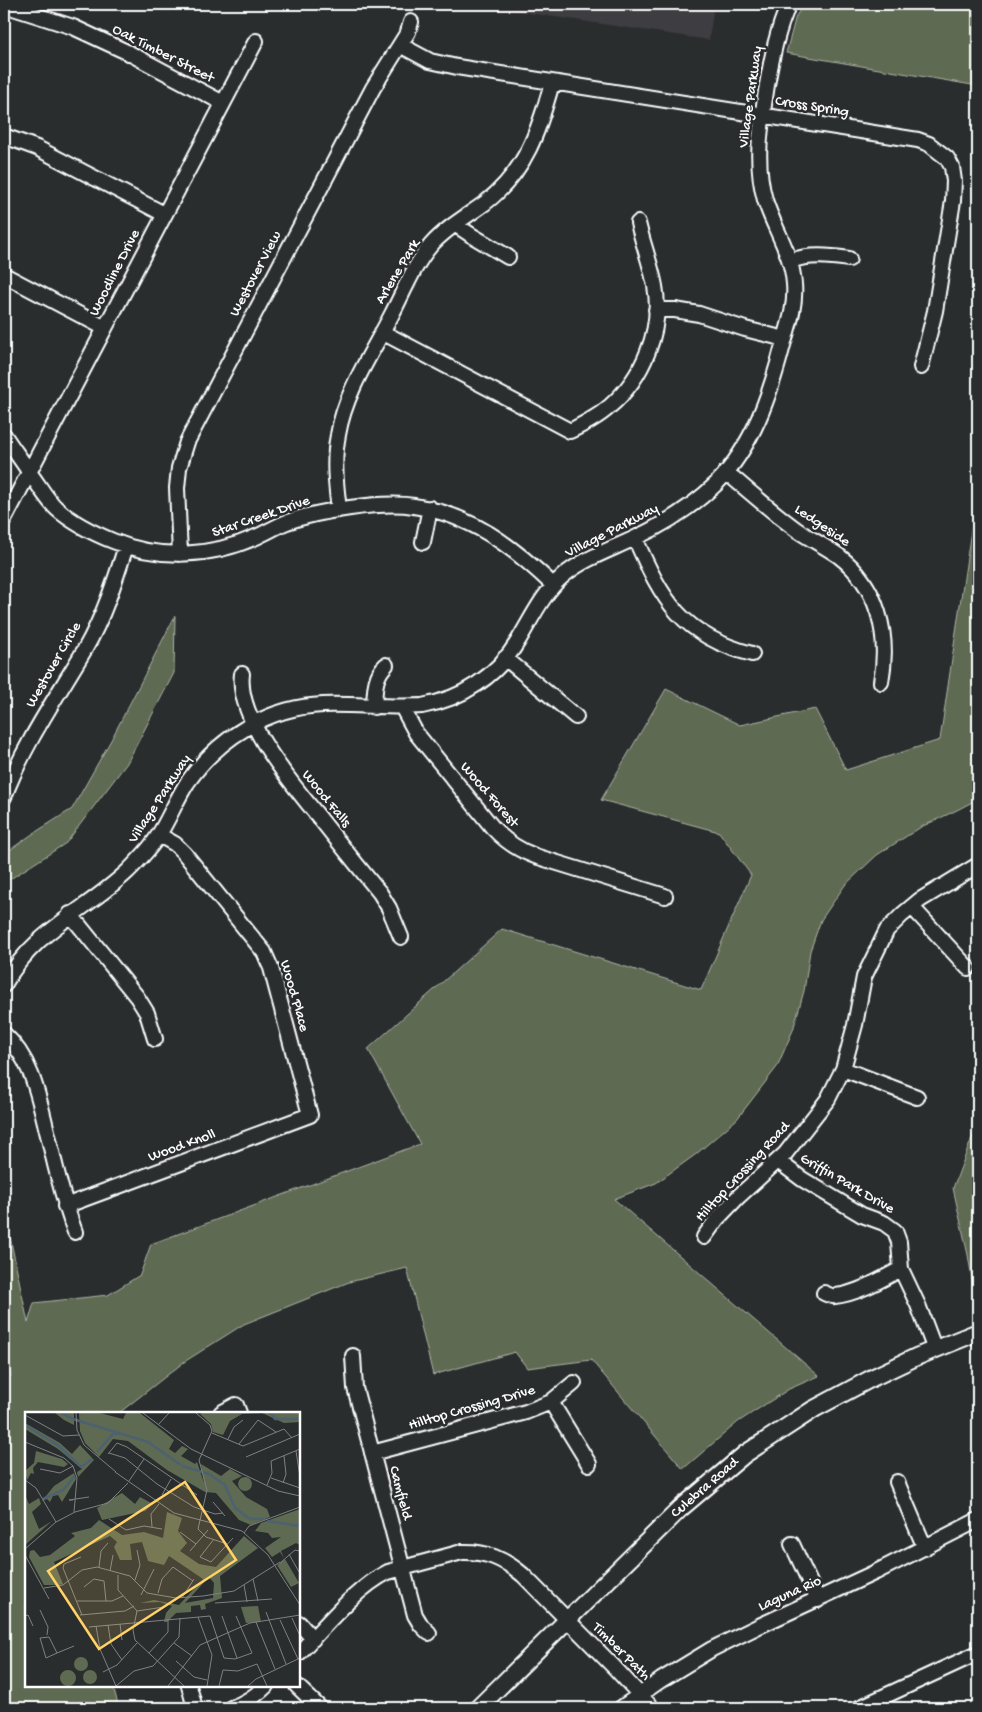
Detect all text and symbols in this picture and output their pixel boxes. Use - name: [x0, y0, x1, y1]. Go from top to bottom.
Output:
- street label: Oak Timber Street: [109, 21, 219, 88]
- street label: Village Parkway: [735, 44, 767, 150]
- street label: Cross Spring: [774, 92, 850, 122]
- street label: Woodline Drive: [85, 226, 145, 319]
- street label: Westover View: [226, 228, 286, 320]
- street label: Arlene Park: [372, 235, 425, 308]
- street label: Star Creek Drive: [210, 492, 312, 542]
- street label: Village Parkway: [561, 499, 662, 563]
- street label: Ledgeside: [791, 501, 854, 551]
- street label: Westover Circle: [22, 619, 86, 711]
- street label: Village Parkway: [124, 751, 196, 848]
- street label: Wood Forest: [456, 759, 524, 833]
- street label: Wood Falls: [297, 767, 355, 832]
- street label: Wood Place: [275, 958, 313, 1034]
- street label: Hilltop Crossing Road: [692, 1117, 795, 1226]
- street label: Wood Knoll: [146, 1125, 218, 1167]
- street label: Griffin Park Drive: [797, 1150, 898, 1218]
- street label: Hilltop Crossing Drive: [407, 1381, 538, 1435]
- inset map: [25, 1412, 300, 1687]
- street label: Culebra Road: [667, 1453, 744, 1522]
- street label: Camfield: [384, 1464, 416, 1523]
- street label: Laguna Rio: [756, 1572, 825, 1616]
- street label: Timber Path: [587, 1618, 654, 1685]

